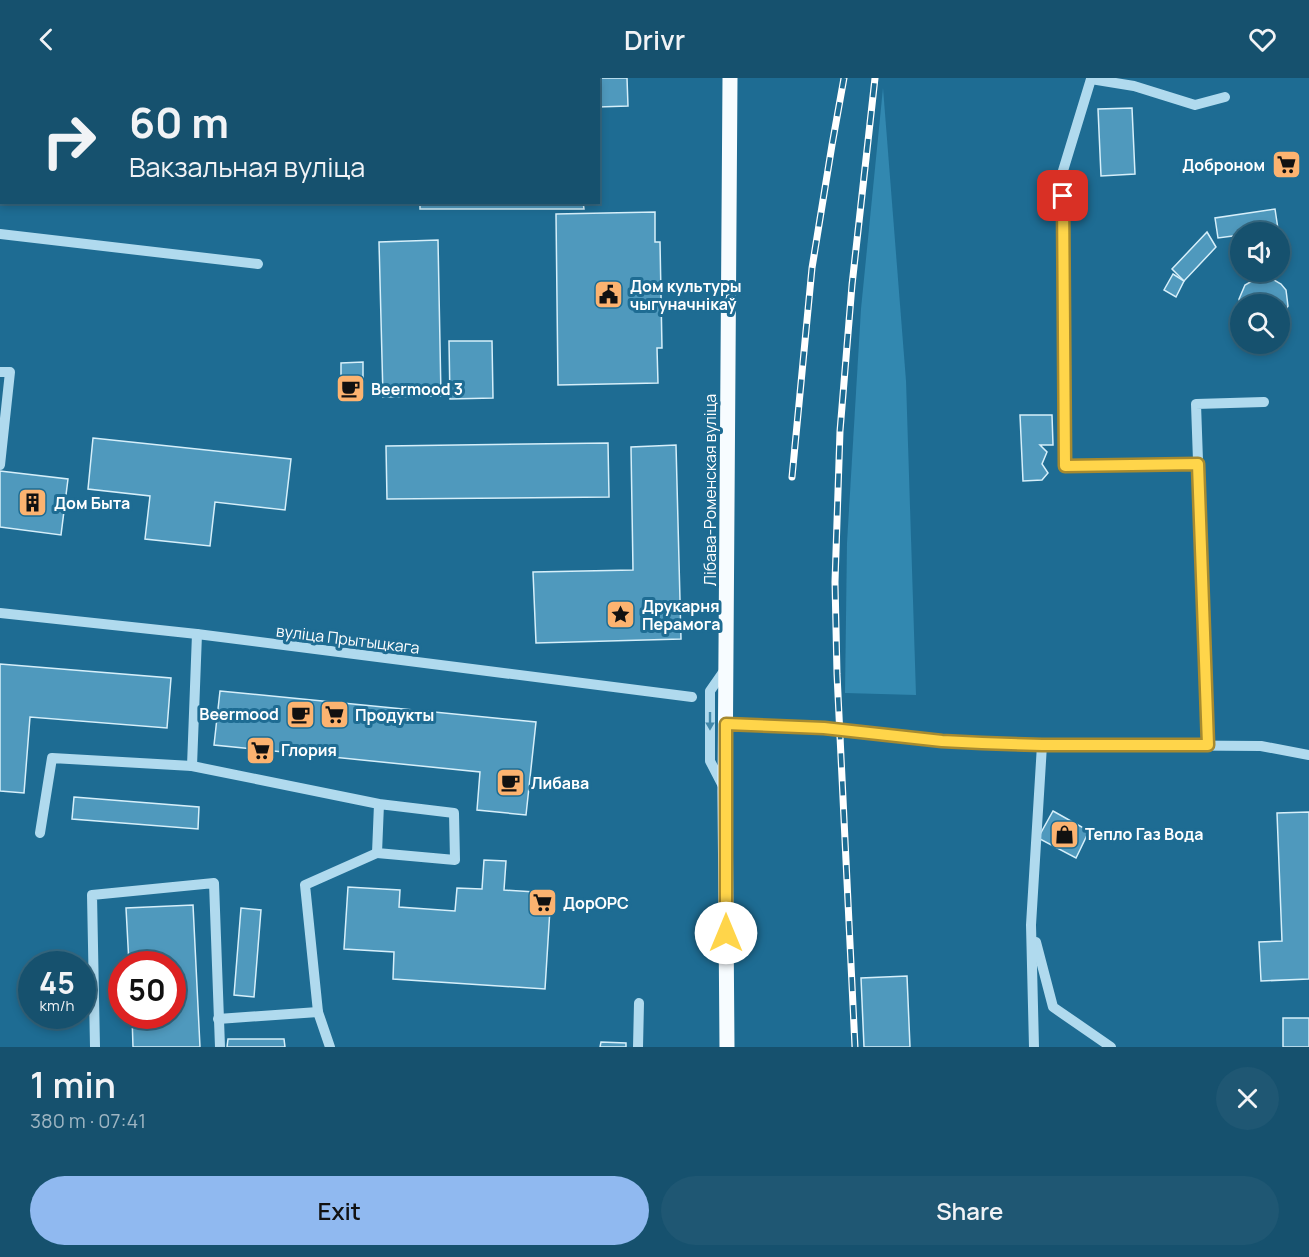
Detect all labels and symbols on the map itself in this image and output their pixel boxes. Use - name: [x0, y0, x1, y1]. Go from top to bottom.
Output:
- supermarket icon: Доброном: [1270, 149, 1302, 181]
- place label: Доброном: [1182, 154, 1265, 176]
- pin: [1037, 170, 1088, 221]
- place label: Дом культуры чыгуначнікаў: [630, 275, 742, 315]
- public building icon: Дом культуры чыгуначнікаў: [593, 279, 625, 311]
- cafe icon: Beermood 3: [334, 373, 366, 405]
- place label: Beermood 3: [371, 378, 463, 400]
- street label: Лібава-Роменская вуліца: [699, 394, 721, 586]
- building icon: Дом Быта: [17, 487, 49, 519]
- place label: Дом Быта: [54, 492, 130, 514]
- place label: Друкарня Перамога: [642, 595, 720, 635]
- place icon: Друкарня Перамога: [605, 599, 637, 631]
- street label: вуліца Прытыцкага: [275, 619, 421, 659]
- cafe icon: Beermood: [284, 698, 316, 730]
- supermarket icon: Продукты: [318, 699, 350, 731]
- place label: Beermood: [199, 703, 279, 725]
- place label: Продукты: [355, 704, 434, 726]
- one-way arrow: [705, 712, 715, 731]
- supermarket icon: Глория: [244, 734, 276, 766]
- place label: Глория: [281, 739, 337, 761]
- cafe icon: Либава: [494, 767, 526, 799]
- place label: Либава: [531, 772, 589, 794]
- shop icon: Тепло Газ Вода: [1048, 818, 1080, 850]
- place label: Тепло Газ Вода: [1085, 823, 1203, 845]
- supermarket icon: ДорОРС: [526, 887, 558, 919]
- place label: ДорОРС: [563, 892, 629, 914]
- position arrow: [694, 901, 758, 965]
- speed limit sign: 50: [108, 951, 186, 1029]

